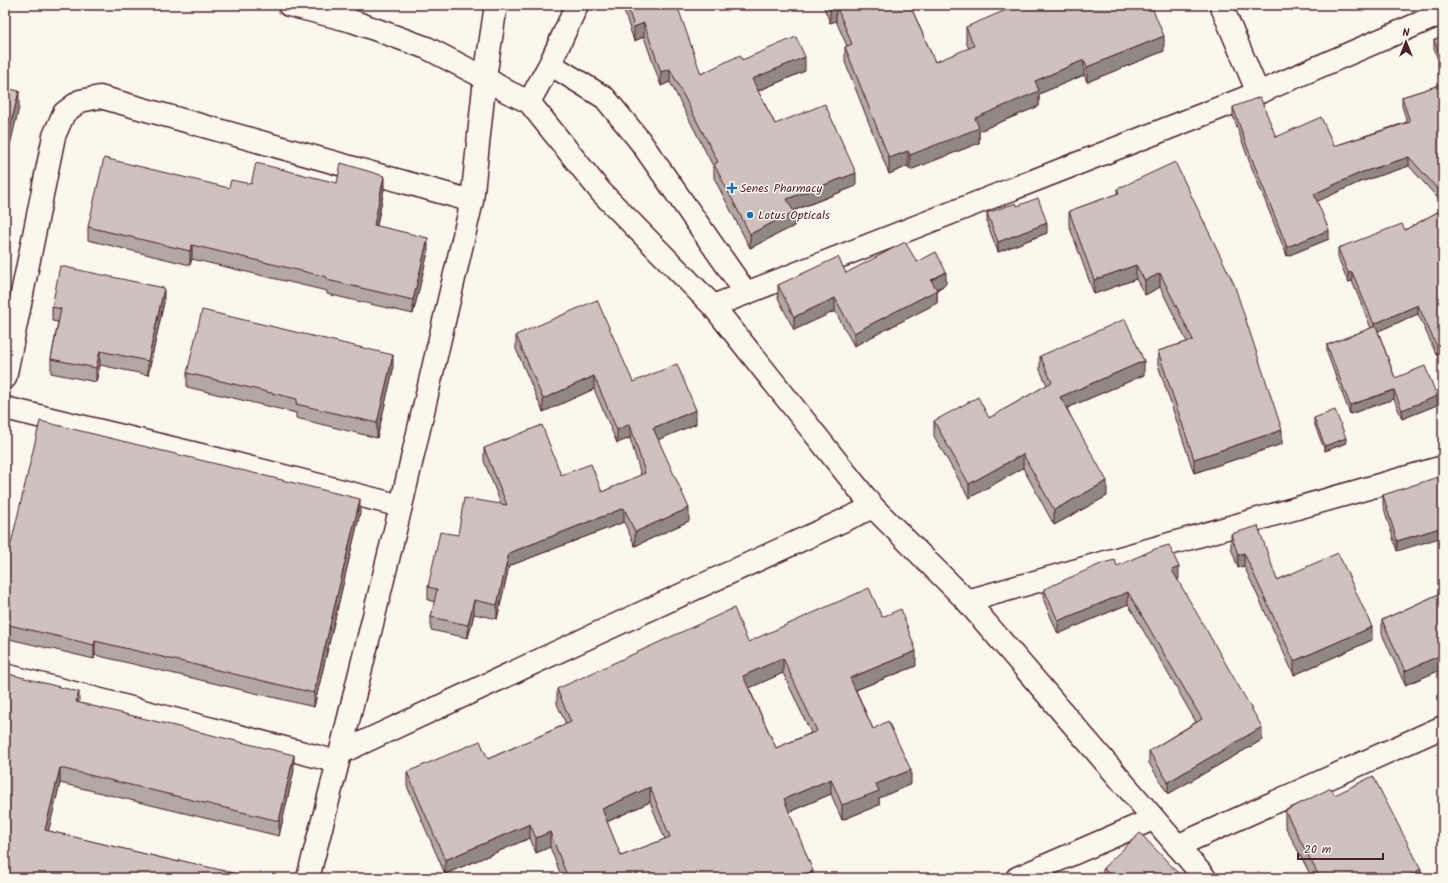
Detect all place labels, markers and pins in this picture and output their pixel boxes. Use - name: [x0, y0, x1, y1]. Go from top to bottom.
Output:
- place label: Senes Pharmacy: [740, 179, 823, 198]
- marker: Senes Pharmacy: [727, 183, 737, 193]
- place label: Lotus Opticals: [758, 206, 830, 225]
- marker: Lotus Opticals: [745, 210, 755, 220]

